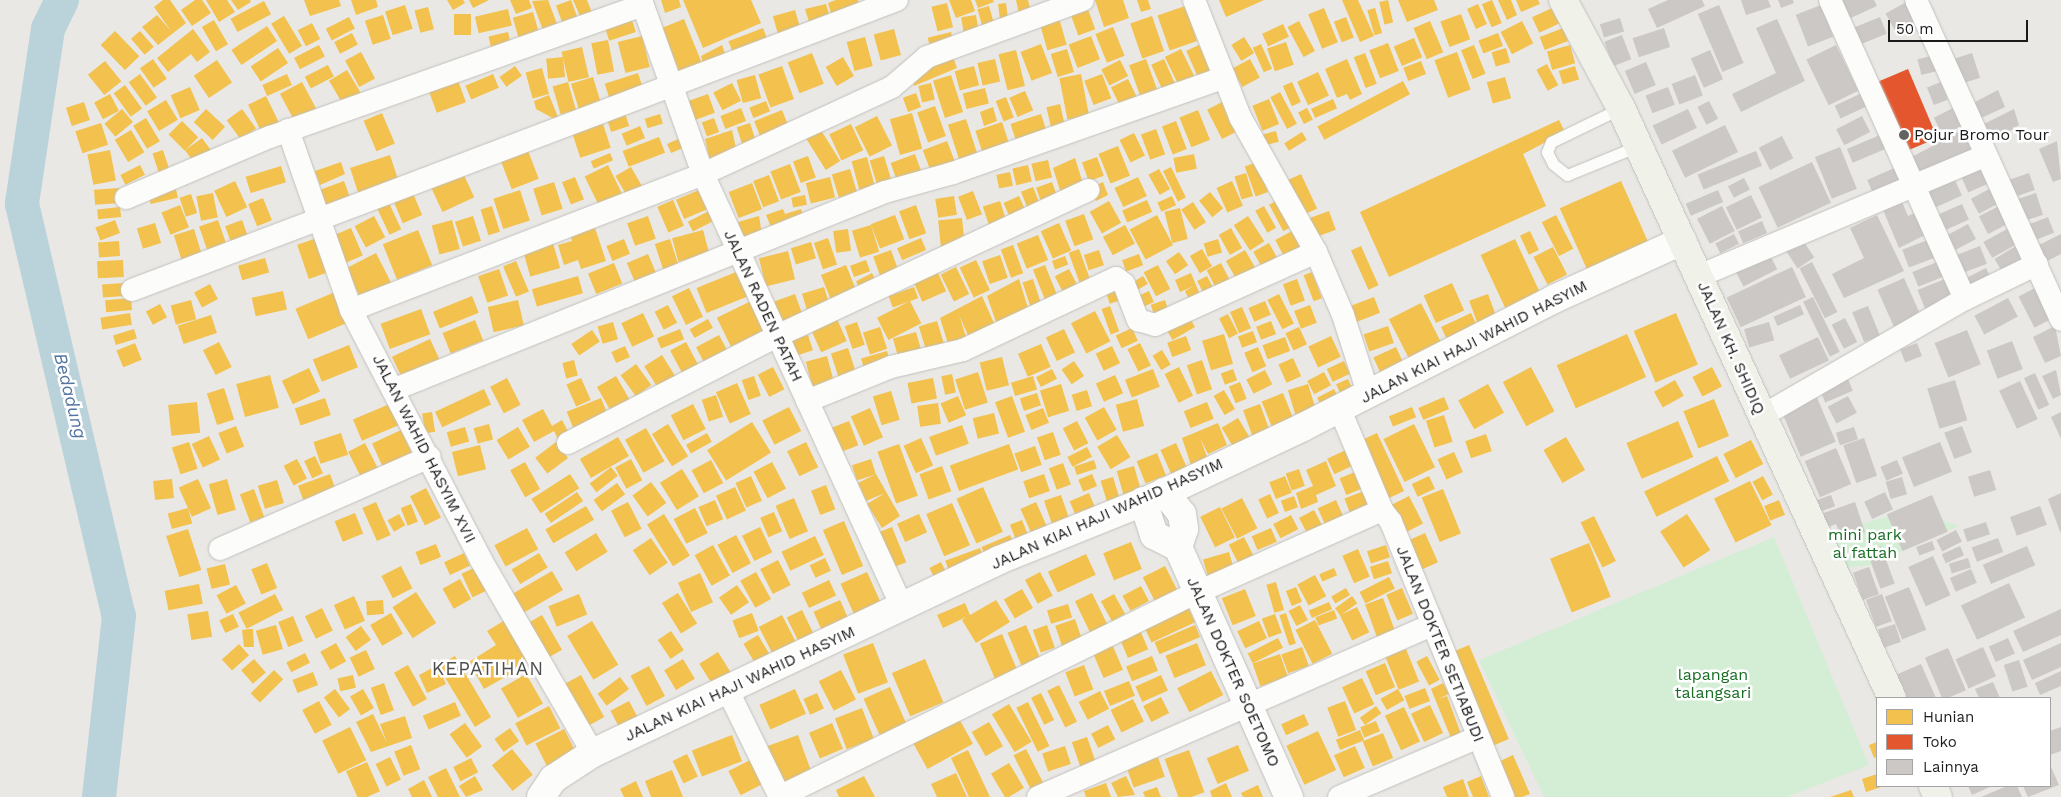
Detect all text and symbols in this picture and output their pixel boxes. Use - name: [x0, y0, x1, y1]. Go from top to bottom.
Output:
- scale bar: [1891, 10, 2031, 42]
- text: 50 m: [1896, 20, 1933, 38]
- place label: Pojur Bromo Tour: [1914, 125, 2050, 145]
- marker: Pojur Bromo Tour: [1898, 129, 1910, 141]
- street label: JALAN RADEN PATAH: [719, 227, 807, 385]
- street label: JALAN KIAI HAJI WAHID HASYIM: [1357, 276, 1591, 408]
- street label: JALAN KH. SHIDIQ: [1693, 279, 1769, 417]
- water label: Bedadung: [49, 351, 91, 441]
- street label: JALAN WAHID HASYIM XVII: [368, 351, 480, 547]
- street label: JALAN KIAI HAJI WAHID HASYIM: [988, 454, 1226, 574]
- park label: mini park al fattah: [1828, 525, 1902, 563]
- street label: JALAN DOKTER SETIABUDI: [1392, 543, 1488, 745]
- street label: JALAN DOKTER SOETOMO: [1182, 574, 1284, 770]
- street label: JALAN KIAI HAJI WAHID HASYIM: [622, 622, 858, 746]
- district label: KEPATIHAN: [431, 658, 545, 680]
- park label: lapangan talangsari: [1675, 665, 1751, 703]
- legend: [1876, 697, 2051, 787]
- text: Hunian: [1923, 708, 1974, 726]
- text: Toko: [1923, 733, 1957, 751]
- text: Lainnya: [1923, 758, 1979, 776]

